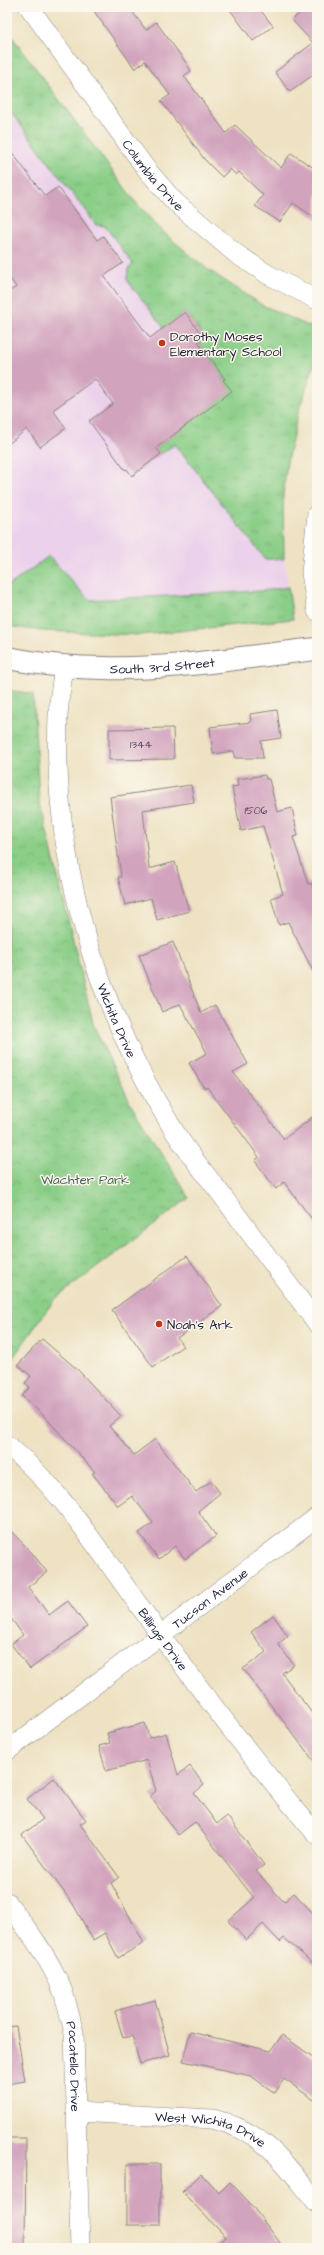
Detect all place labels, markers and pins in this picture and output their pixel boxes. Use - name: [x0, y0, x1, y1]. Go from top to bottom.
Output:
- place label: Dorothy Moses Elementary School: [170, 328, 282, 362]
- marker: Dorothy Moses Elementary School: [157, 338, 167, 348]
- place label: Noah's Ark: [167, 1316, 233, 1334]
- marker: Noah's Ark: [154, 1319, 164, 1329]

